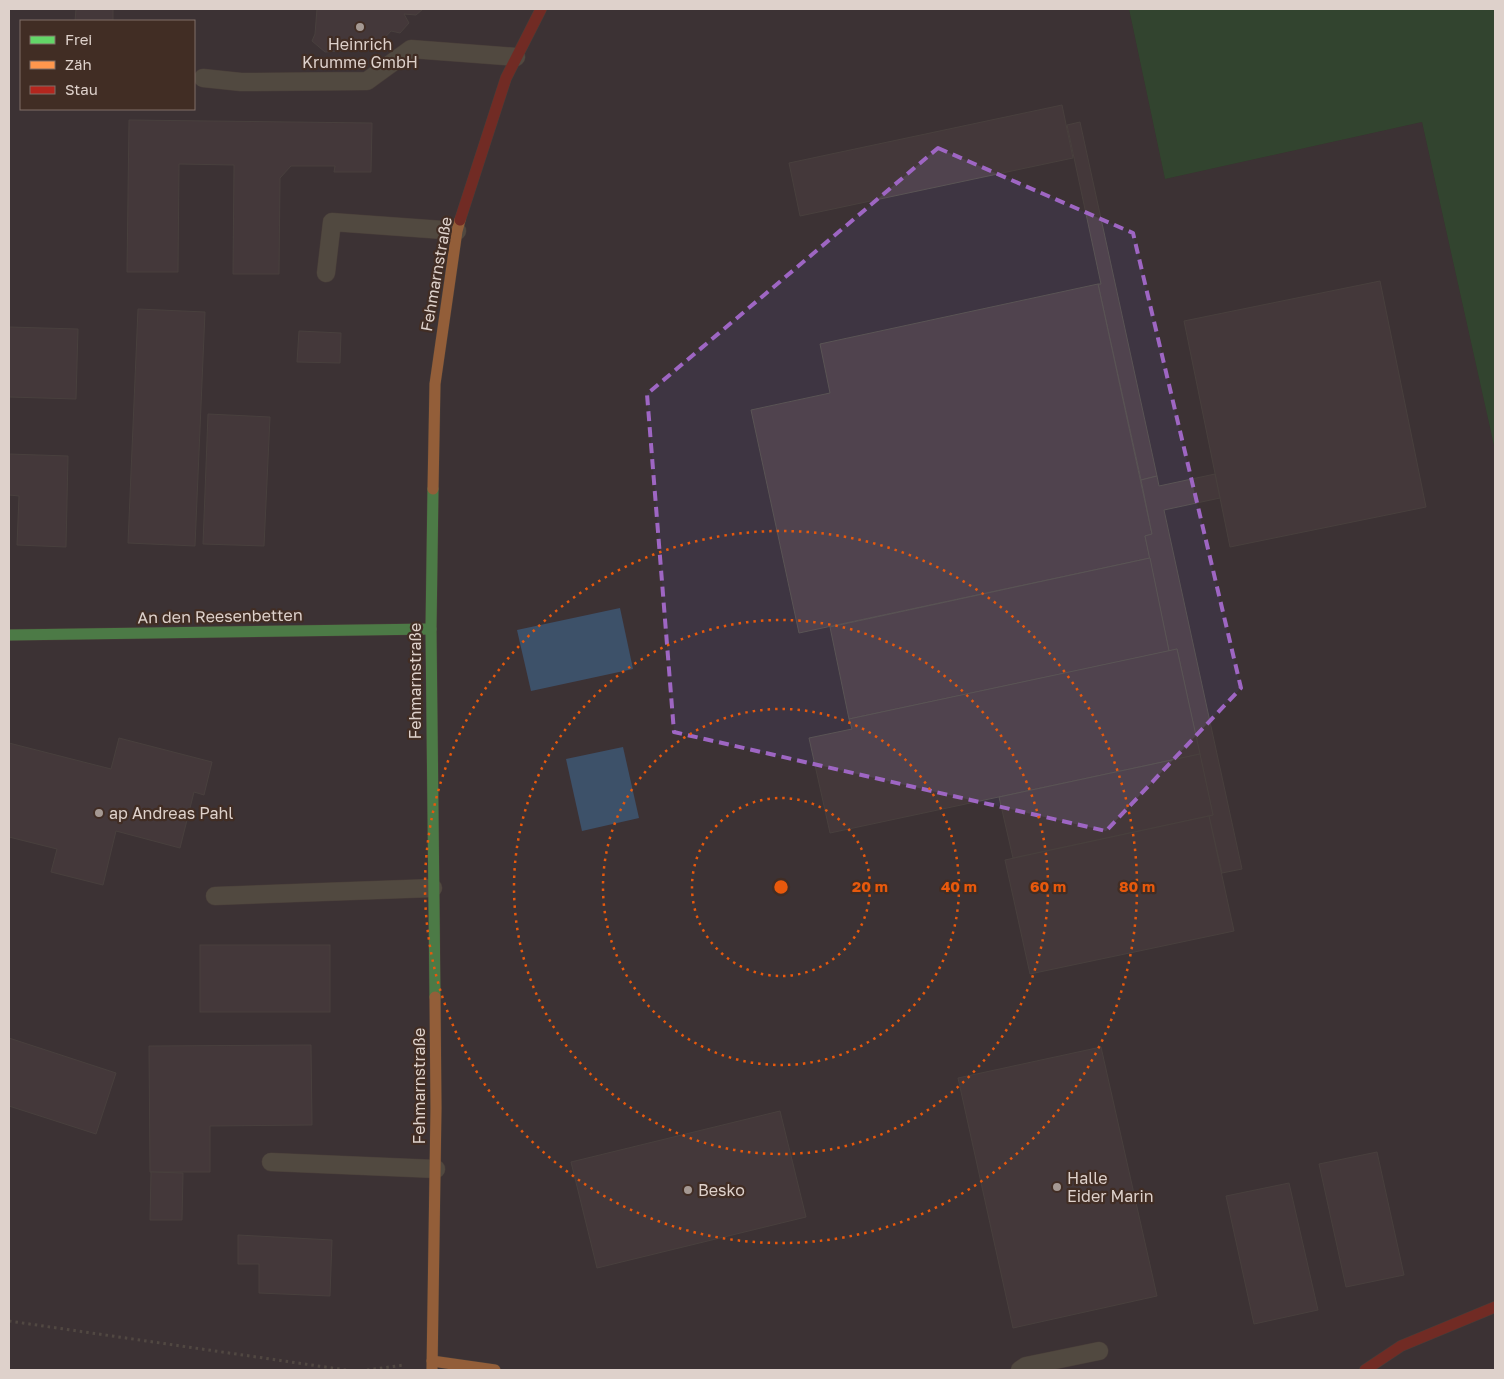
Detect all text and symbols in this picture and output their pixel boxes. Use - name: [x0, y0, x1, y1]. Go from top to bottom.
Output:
- legend: [20, 20, 195, 110]
- marker: Heinrich Krumme GmbH: [354, 21, 366, 33]
- text: Frei: [65, 30, 92, 48]
- place label: Heinrich Krumme GmbH: [302, 34, 418, 72]
- text: Zäh: [65, 55, 92, 73]
- text: Stau: [65, 80, 98, 98]
- street label: Fehmarnstraße: [416, 215, 456, 333]
- street label: An den Reesenbetten: [137, 605, 303, 627]
- street label: Fehmarnstraße: [405, 623, 425, 739]
- place label: ap Andreas Pahl: [109, 803, 233, 823]
- marker: ap Andreas Pahl: [93, 807, 105, 819]
- text: 20 m: [852, 877, 888, 895]
- text: 40 m: [941, 877, 977, 895]
- text: 60 m: [1030, 877, 1066, 895]
- text: 80 m: [1119, 877, 1155, 895]
- centre of rings: [772, 878, 790, 896]
- street label: Fehmarnstraße: [409, 1028, 429, 1144]
- place label: Halle Eider Marin: [1067, 1168, 1154, 1206]
- place label: Besko: [698, 1180, 745, 1200]
- marker: Halle Eider Marin: [1051, 1181, 1063, 1193]
- marker: Besko: [682, 1184, 694, 1196]

